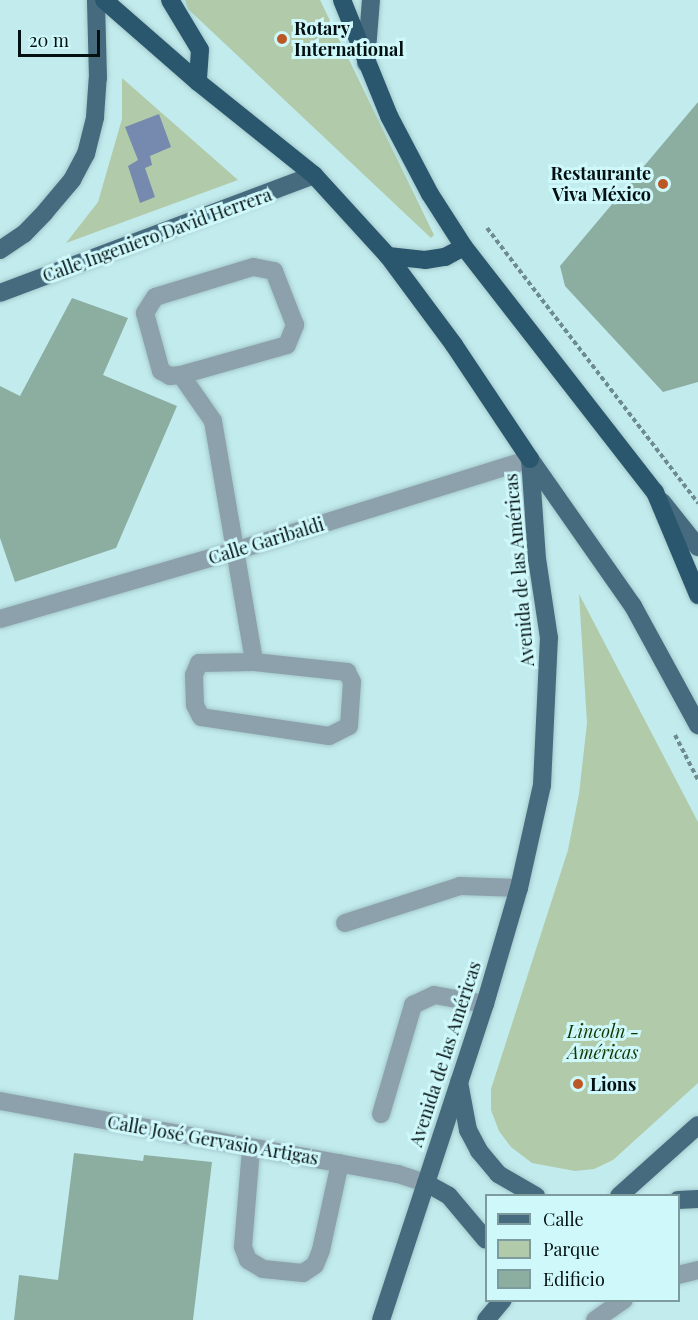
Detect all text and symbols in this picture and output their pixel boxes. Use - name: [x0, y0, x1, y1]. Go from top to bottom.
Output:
- scale bar: [21, 18, 104, 56]
- place label: Rotary International: [294, 18, 404, 60]
- text: 20 m: [29, 28, 69, 52]
- marker: Rotary International: [275, 32, 289, 46]
- place label: Restaurante Viva México: [550, 163, 651, 206]
- marker: Restaurante Viva México: [656, 177, 670, 191]
- street label: Calle Ingeniero David Herrera: [39, 183, 275, 287]
- street label: Avenida de las Américas: [500, 472, 538, 668]
- street label: Calle Garibaldi: [206, 513, 326, 569]
- street label: Avenida de las Américas: [405, 958, 485, 1150]
- park label: Lincoln - Américas: [567, 1021, 639, 1064]
- place label: Lions: [590, 1073, 636, 1095]
- marker: Lions: [571, 1077, 585, 1091]
- street label: Calle José Gervasio Artigas: [105, 1111, 321, 1169]
- legend: [485, 1194, 680, 1302]
- text: Calle: [543, 1207, 584, 1231]
- text: Parque: [543, 1237, 600, 1261]
- text: Edificio: [543, 1267, 605, 1291]

